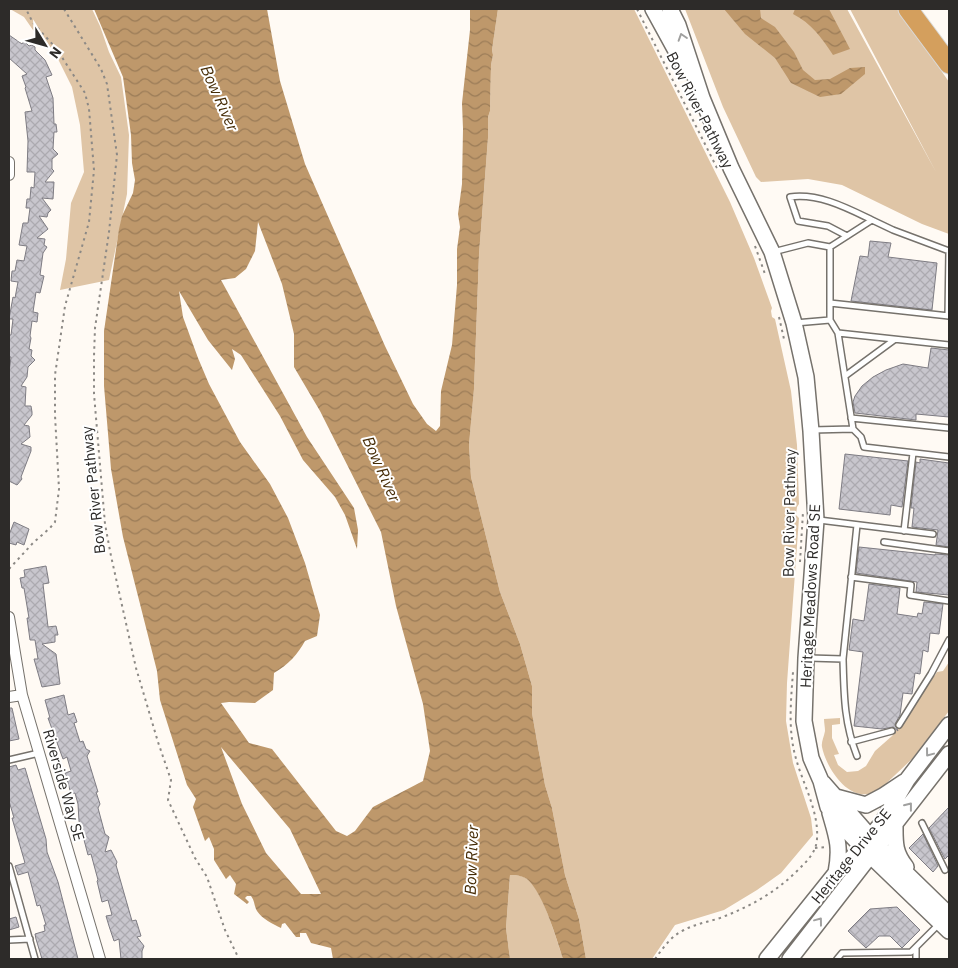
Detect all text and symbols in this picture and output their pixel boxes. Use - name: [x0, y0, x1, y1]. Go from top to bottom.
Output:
- north arrow: [20, 20, 70, 70]
- one-way arrow: [678, 33, 688, 41]
- text: N: [45, 43, 66, 62]
- street label: Bow River Pathway: [662, 48, 738, 172]
- water label: Bow River: [197, 62, 244, 135]
- street label: Bow River Pathway: [77, 425, 109, 555]
- water label: Bow River: [359, 433, 406, 506]
- street label: Bow River Pathway: [778, 448, 800, 577]
- street label: Heritage Meadows Road SE: [796, 504, 824, 688]
- street label: Riverside Way SE: [39, 727, 89, 843]
- one-way arrow: [926, 747, 934, 756]
- one-way arrow: [903, 802, 912, 812]
- street label: Heritage Drive SE: [807, 805, 895, 907]
- water label: Bow River: [460, 824, 482, 895]
- one-way arrow: [814, 917, 823, 926]

